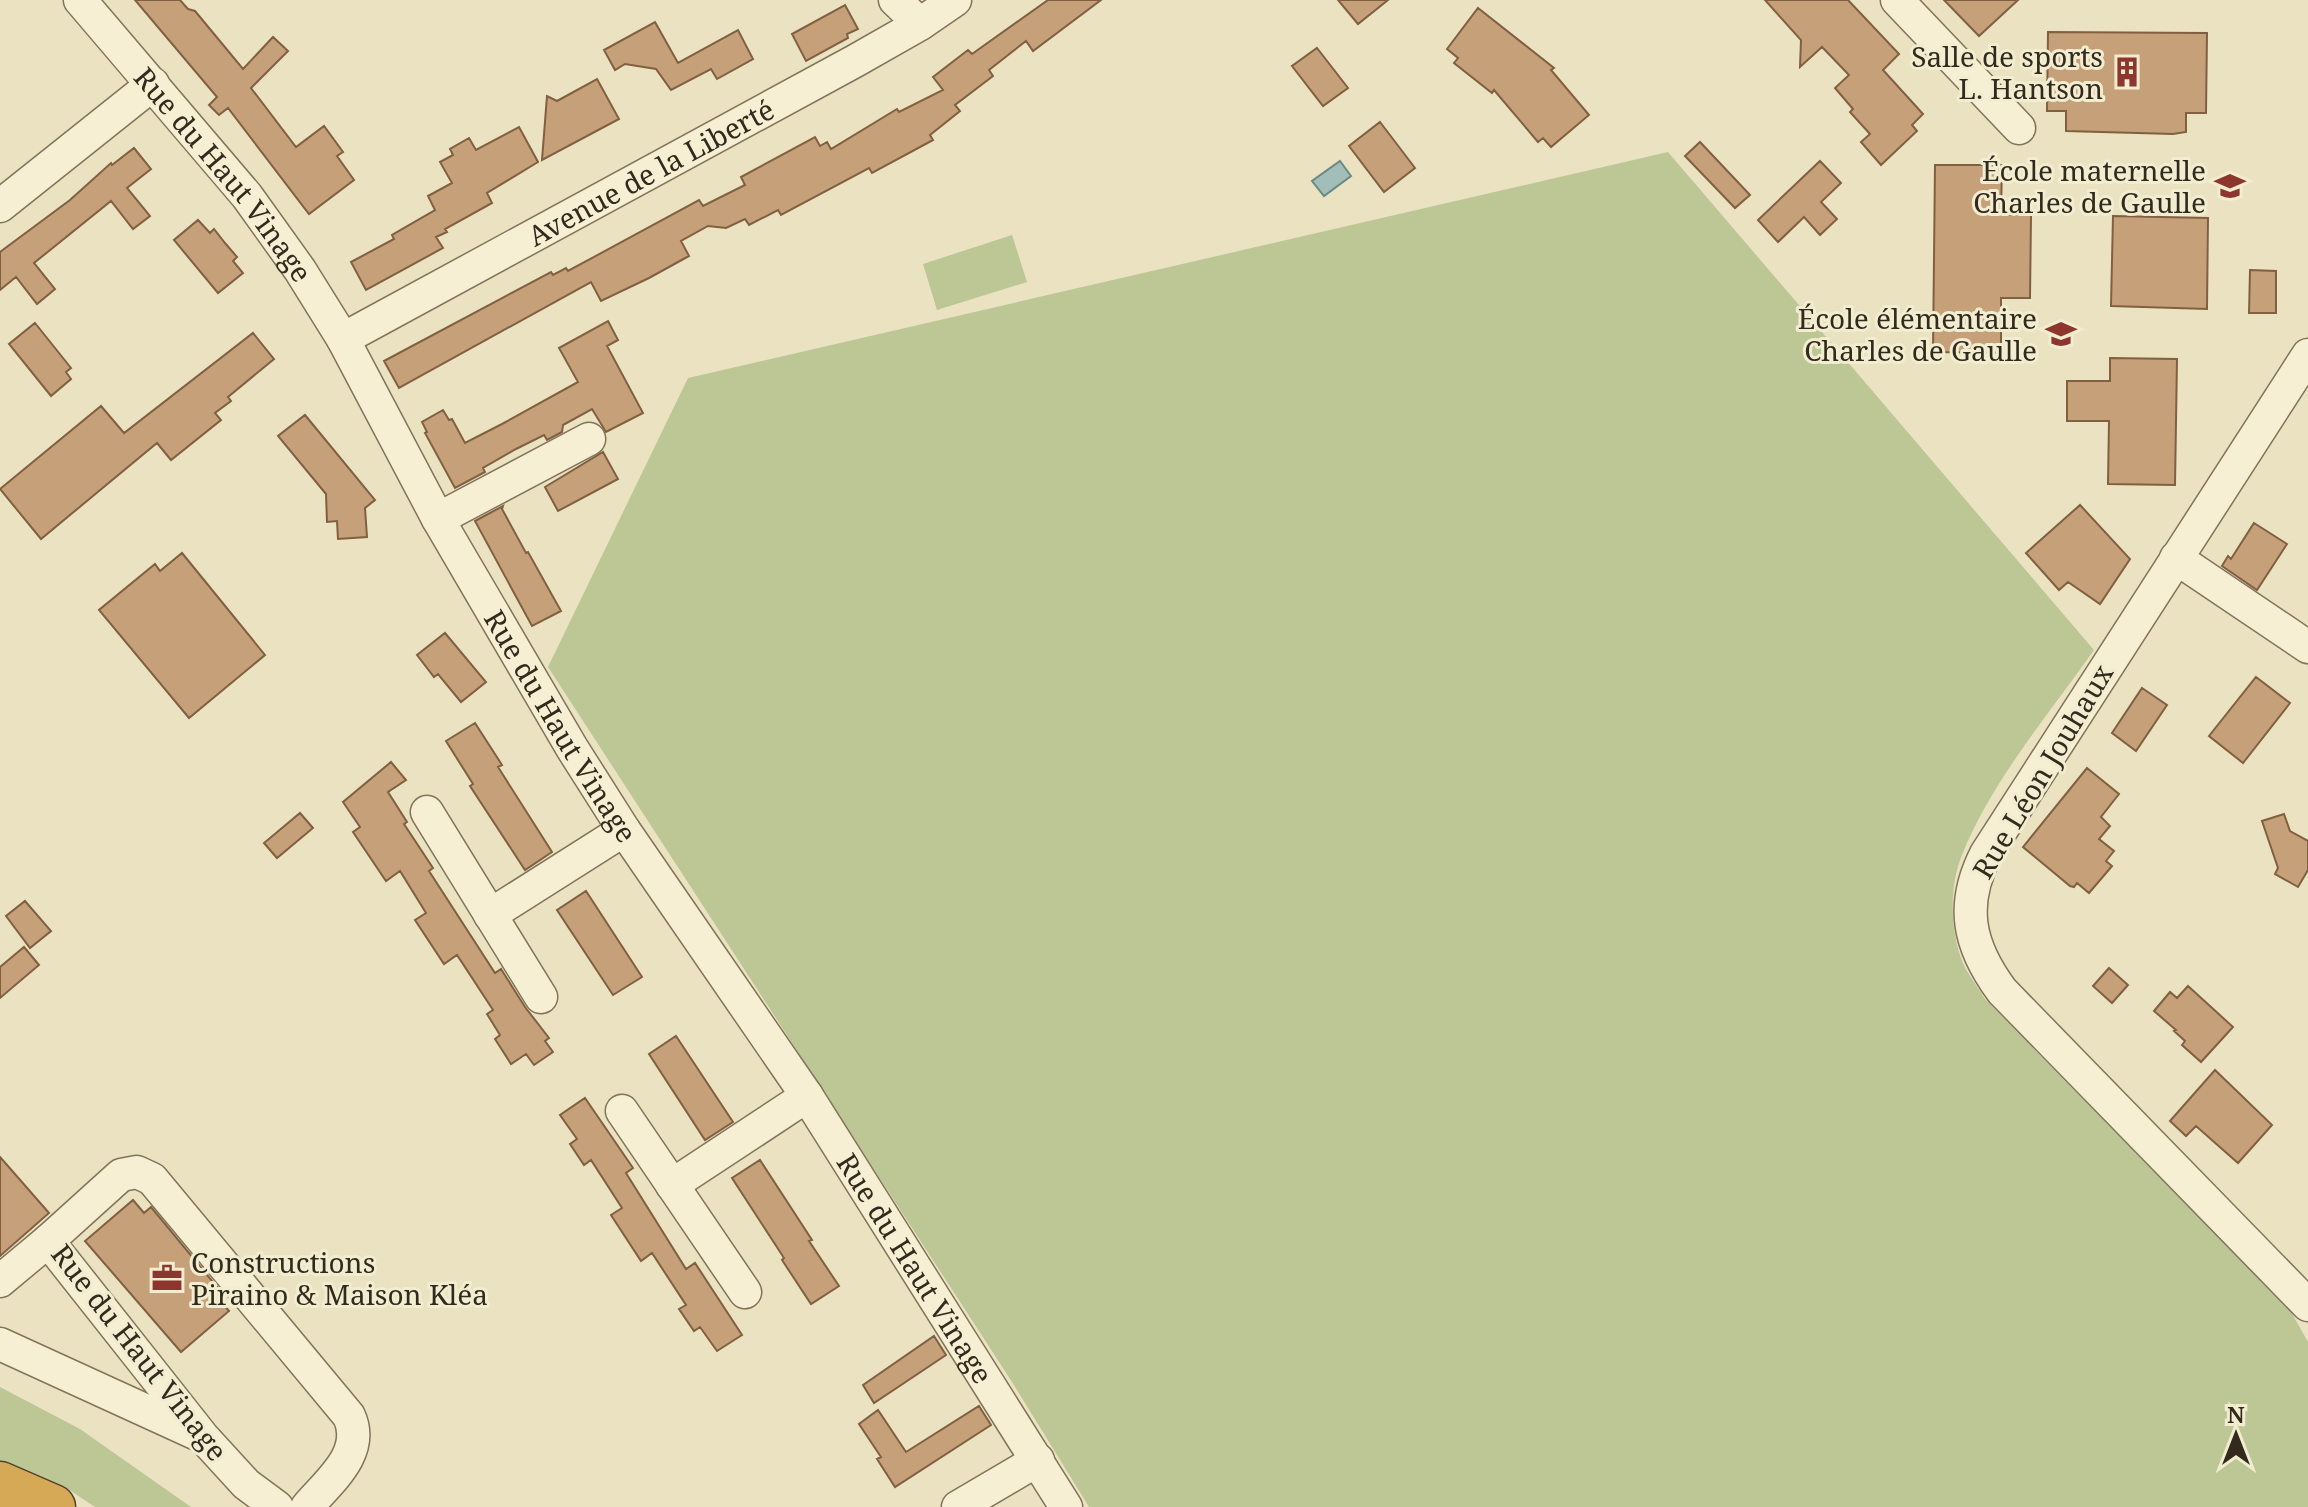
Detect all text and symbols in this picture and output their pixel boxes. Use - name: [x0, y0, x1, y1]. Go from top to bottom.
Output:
- place label: Salle de sports L. Hantson: [1911, 37, 2103, 107]
- building icon: Salle de sports L. Hantson: [2110, 55, 2144, 89]
- street label: Rue du Haut Vinage: [126, 59, 321, 289]
- street label: Avenue de la Liberté: [521, 90, 781, 254]
- place label: École maternelle Charles de Gaulle: [1973, 151, 2206, 221]
- school or university icon: École maternelle Charles de Gaulle: [2213, 169, 2247, 203]
- place label: École élémentaire Charles de Gaulle: [1798, 299, 2037, 369]
- school or university icon: École élémentaire Charles de Gaulle: [2044, 317, 2078, 351]
- street label: Rue du Haut Vinage: [476, 603, 646, 850]
- street label: Rue Léon Jouhaux: [1963, 656, 2121, 885]
- street label: Rue du Haut Vinage: [829, 1146, 1002, 1390]
- street label: Rue du Haut Vinage: [43, 1236, 237, 1468]
- place label: Constructions Piraino & Maison Kléa: [191, 1243, 488, 1313]
- office icon: Constructions Piraino & Maison Kléa: [150, 1261, 184, 1295]
- north arrow: [2196, 1395, 2276, 1475]
- text: N: [2227, 1399, 2245, 1429]

